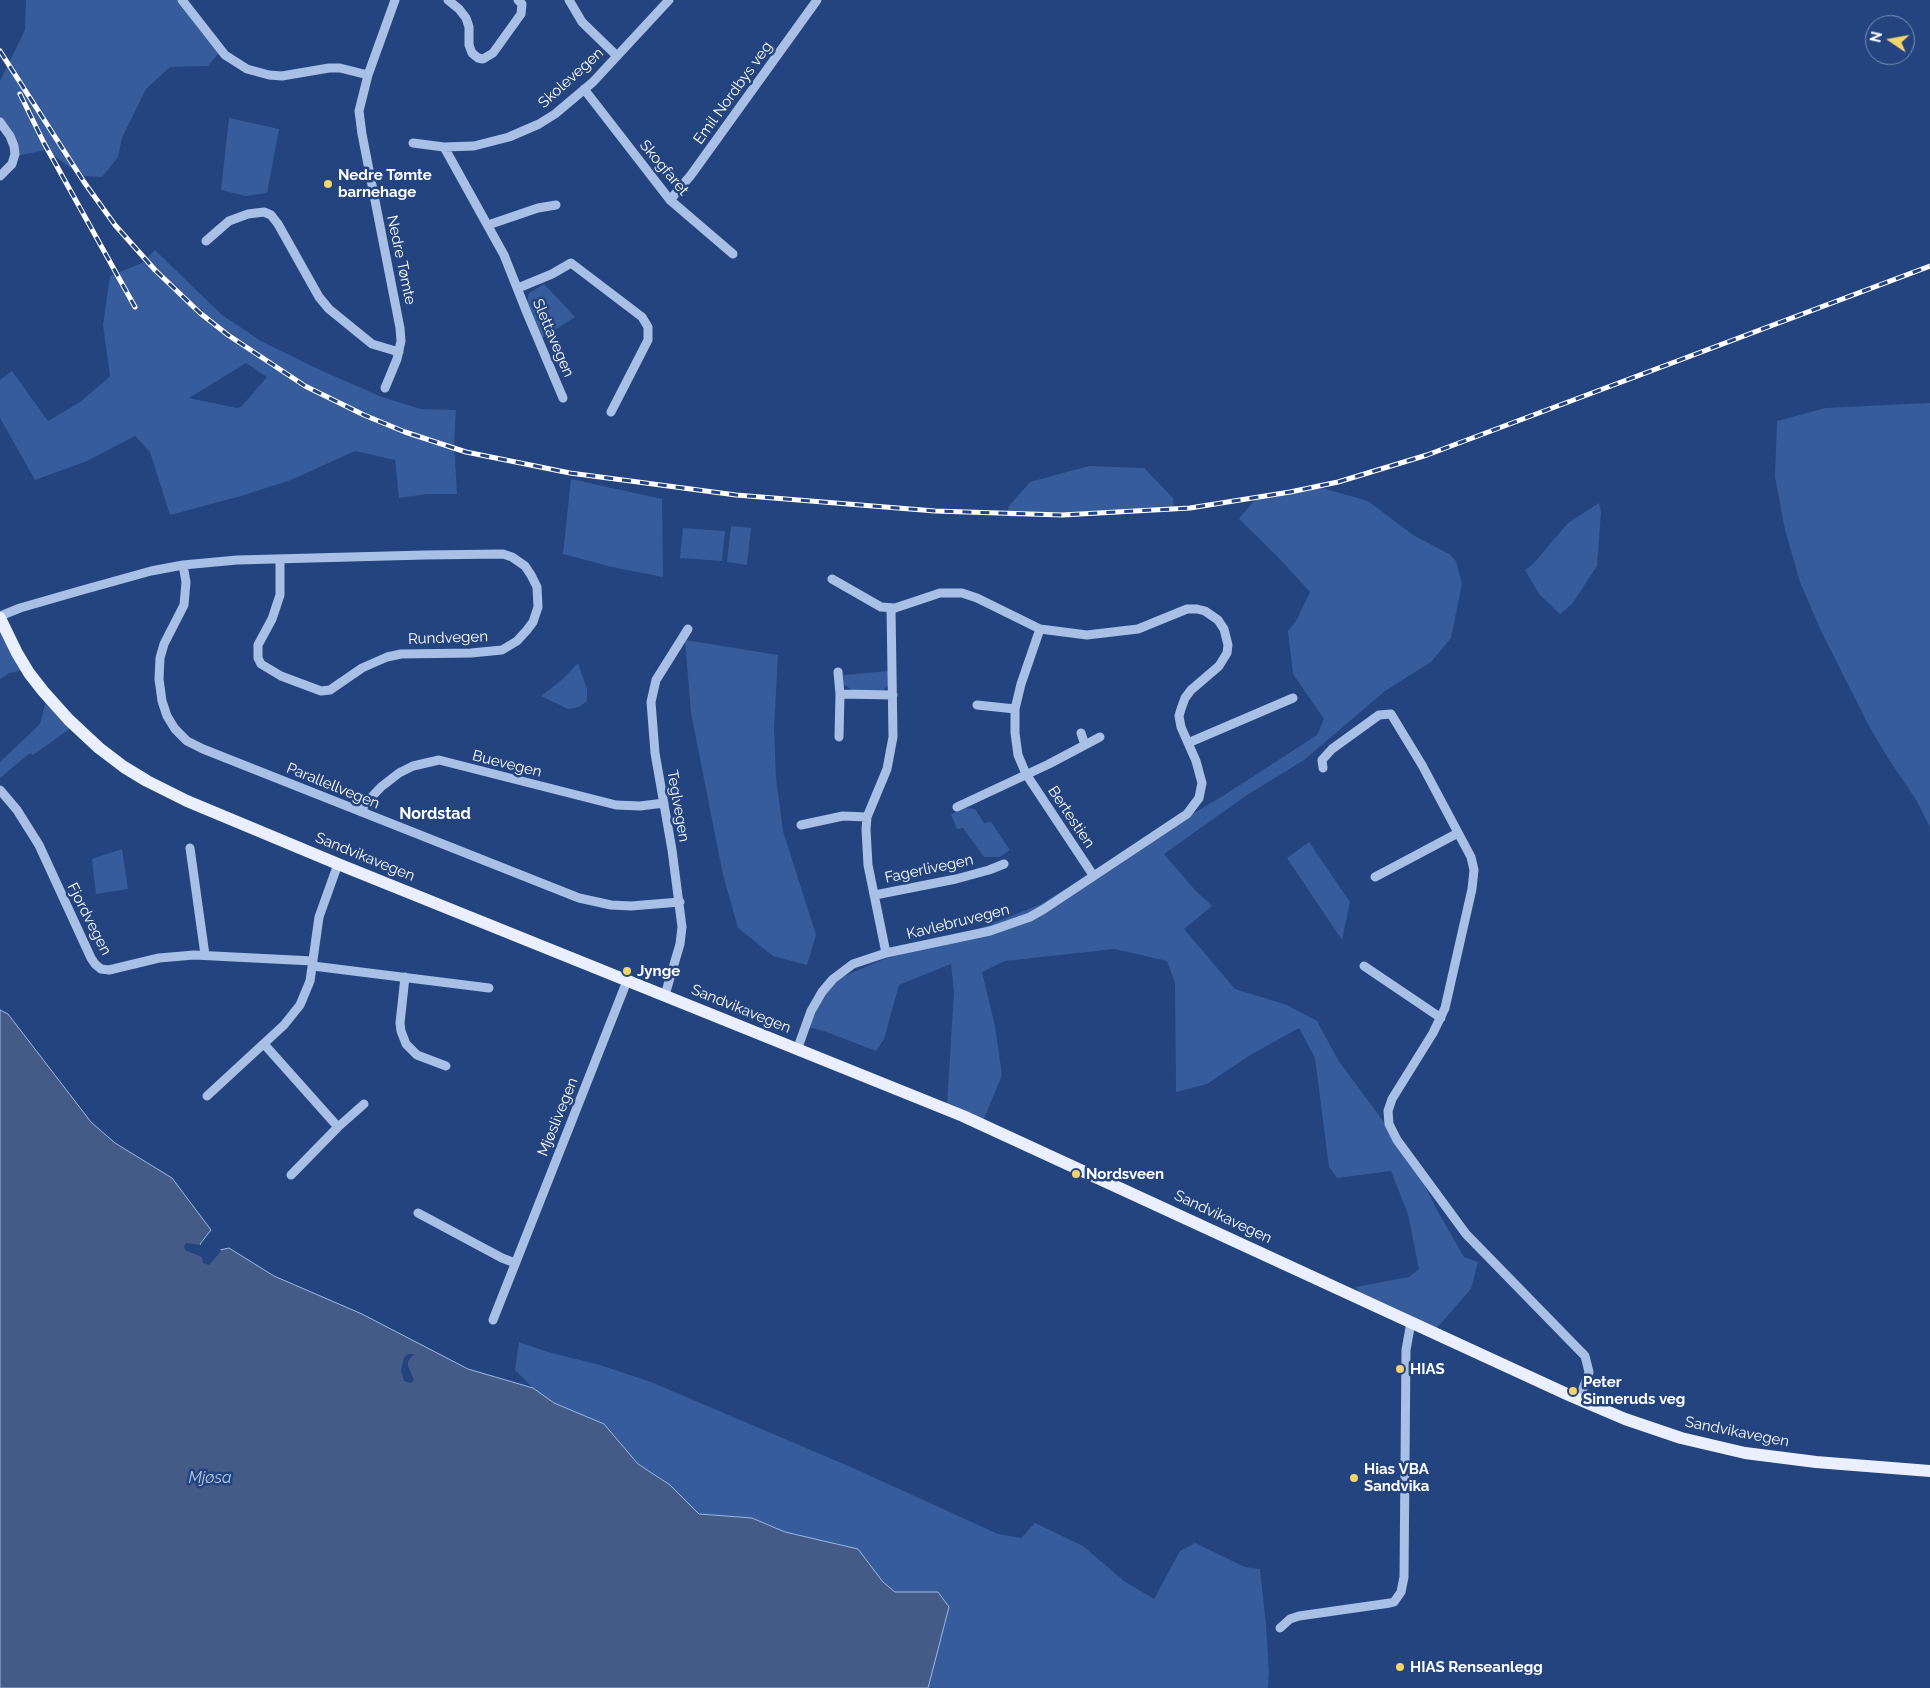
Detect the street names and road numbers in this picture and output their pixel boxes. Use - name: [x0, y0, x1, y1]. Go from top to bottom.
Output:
- street label: Emil Nordbys veg: [690, 38, 776, 148]
- street label: Skolevegen: [535, 44, 607, 112]
- street label: Skogfaret: [636, 137, 692, 199]
- street label: Nedre Tømte: [383, 214, 419, 306]
- street label: Slettavegen: [528, 296, 578, 380]
- street label: Rundvegen: [408, 628, 488, 648]
- street label: Buevegen: [470, 747, 544, 781]
- street label: Parallellvegen: [284, 759, 382, 813]
- street label: Teglvegen: [663, 769, 693, 843]
- street label: Bertestien: [1044, 783, 1098, 851]
- street label: Sandvikavegen: [313, 829, 417, 885]
- street label: Fagerlivegen: [883, 851, 975, 887]
- street label: Fjordvegen: [63, 880, 115, 958]
- street label: Kavlebruvegen: [905, 901, 1011, 943]
- street label: Sandvikavegen: [689, 981, 793, 1037]
- street label: Mjøslivegen: [534, 1075, 582, 1159]
- street label: Sandvikavegen: [1171, 1186, 1275, 1248]
- street label: Sandvikavegen: [1683, 1413, 1791, 1451]

